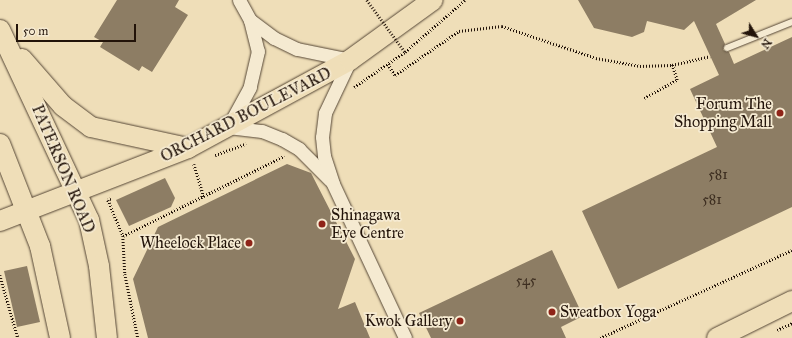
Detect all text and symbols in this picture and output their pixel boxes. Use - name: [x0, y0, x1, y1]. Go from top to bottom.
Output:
- scale bar: [18, 16, 138, 42]
- north arrow: [736, 16, 776, 56]
- text: 50 m: [23, 24, 48, 38]
- text: N: [758, 36, 774, 51]
- street label: ORCHARD BOULEVARD: [157, 64, 335, 166]
- place label: Forum The Shopping Mall: [674, 94, 772, 132]
- street label: PATERSON ROAD: [27, 102, 99, 236]
- marker: Forum The Shopping Mall: [775, 108, 785, 118]
- house number: 581: [708, 167, 728, 183]
- house number: 581: [702, 192, 722, 208]
- place label: Shinagawa Eye Centre: [331, 205, 404, 243]
- marker: Shinagawa Eye Centre: [316, 218, 328, 230]
- place label: Wheelock Place: [140, 233, 241, 253]
- marker: Wheelock Place: [244, 238, 254, 248]
- house number: 545: [516, 273, 536, 289]
- place label: Sweatbox Yoga: [560, 302, 656, 322]
- marker: Sweatbox Yoga: [547, 307, 557, 317]
- place label: Kwok Gallery: [365, 311, 452, 331]
- marker: Kwok Gallery: [455, 316, 465, 326]

